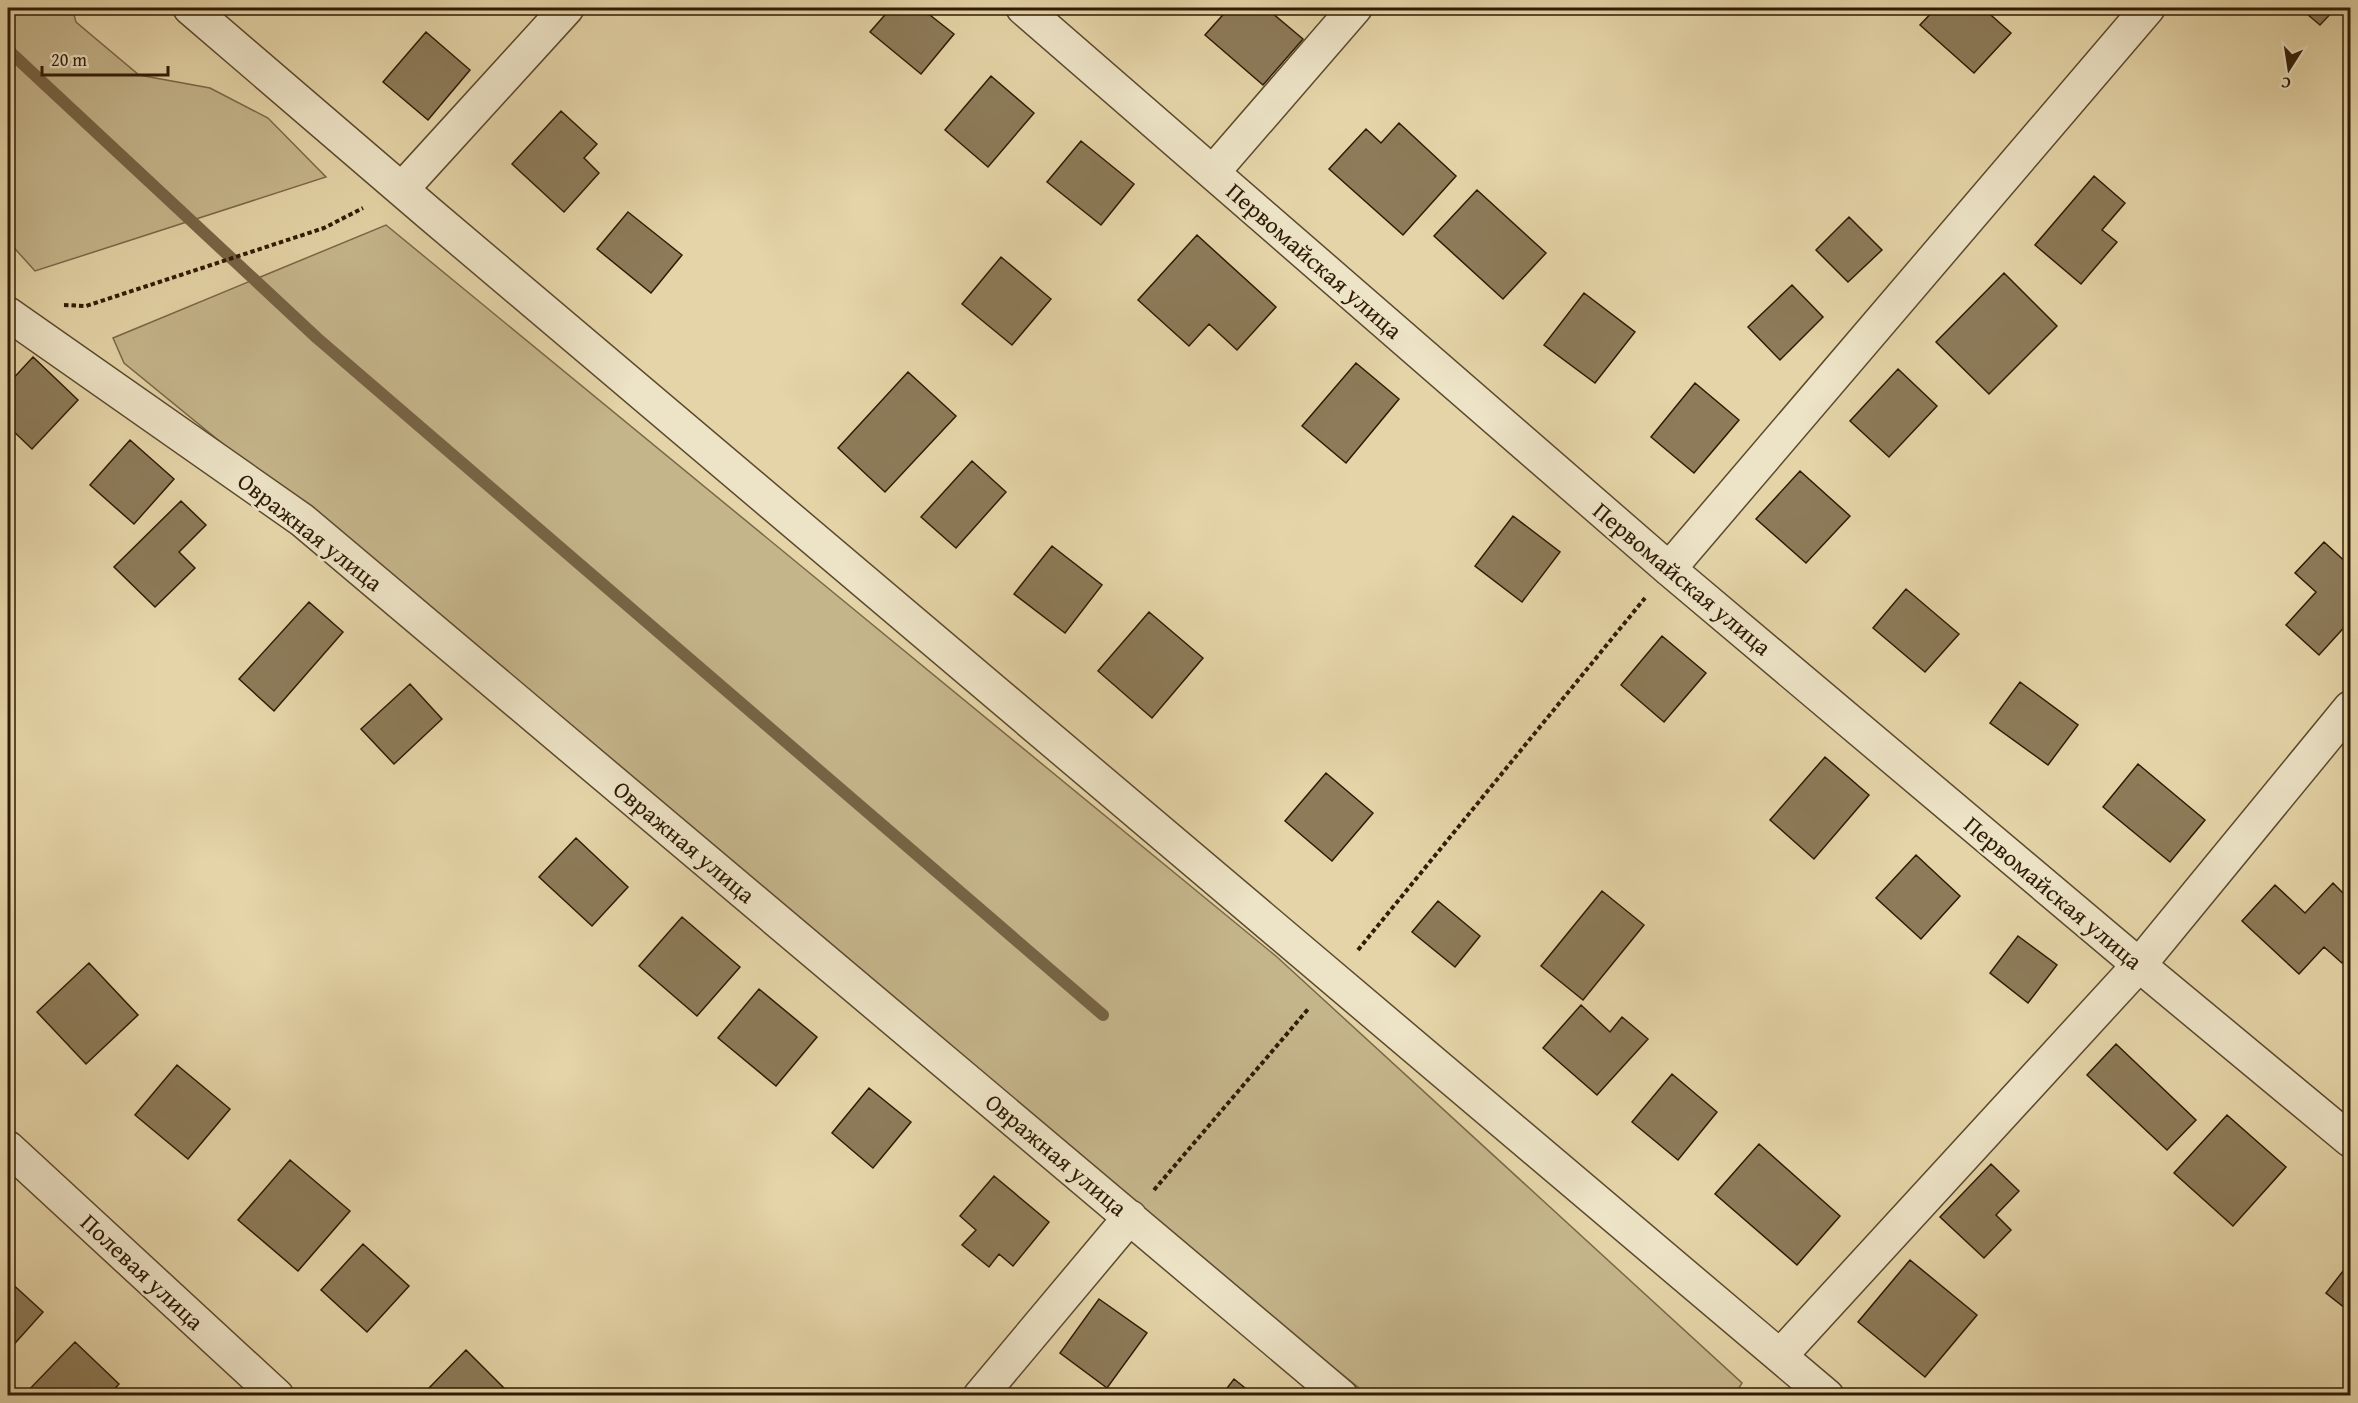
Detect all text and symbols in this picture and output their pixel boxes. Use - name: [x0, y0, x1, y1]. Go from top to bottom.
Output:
- scale bar: [42, 39, 168, 77]
- north arrow: [2259, 39, 2319, 99]
- text: 20 m: [51, 46, 87, 73]
- text: С: [2279, 71, 2293, 96]
- street label: Первомайская улица: [1219, 174, 1411, 347]
- street label: Овражная улица: [230, 464, 391, 600]
- street label: Первомайская улица: [1586, 493, 1780, 664]
- street label: Овражная улица: [606, 772, 763, 912]
- street label: Первомайская улица: [1957, 807, 2151, 978]
- street label: Овражная улица: [978, 1085, 1135, 1225]
- street label: Полевая улица: [73, 1205, 212, 1339]

